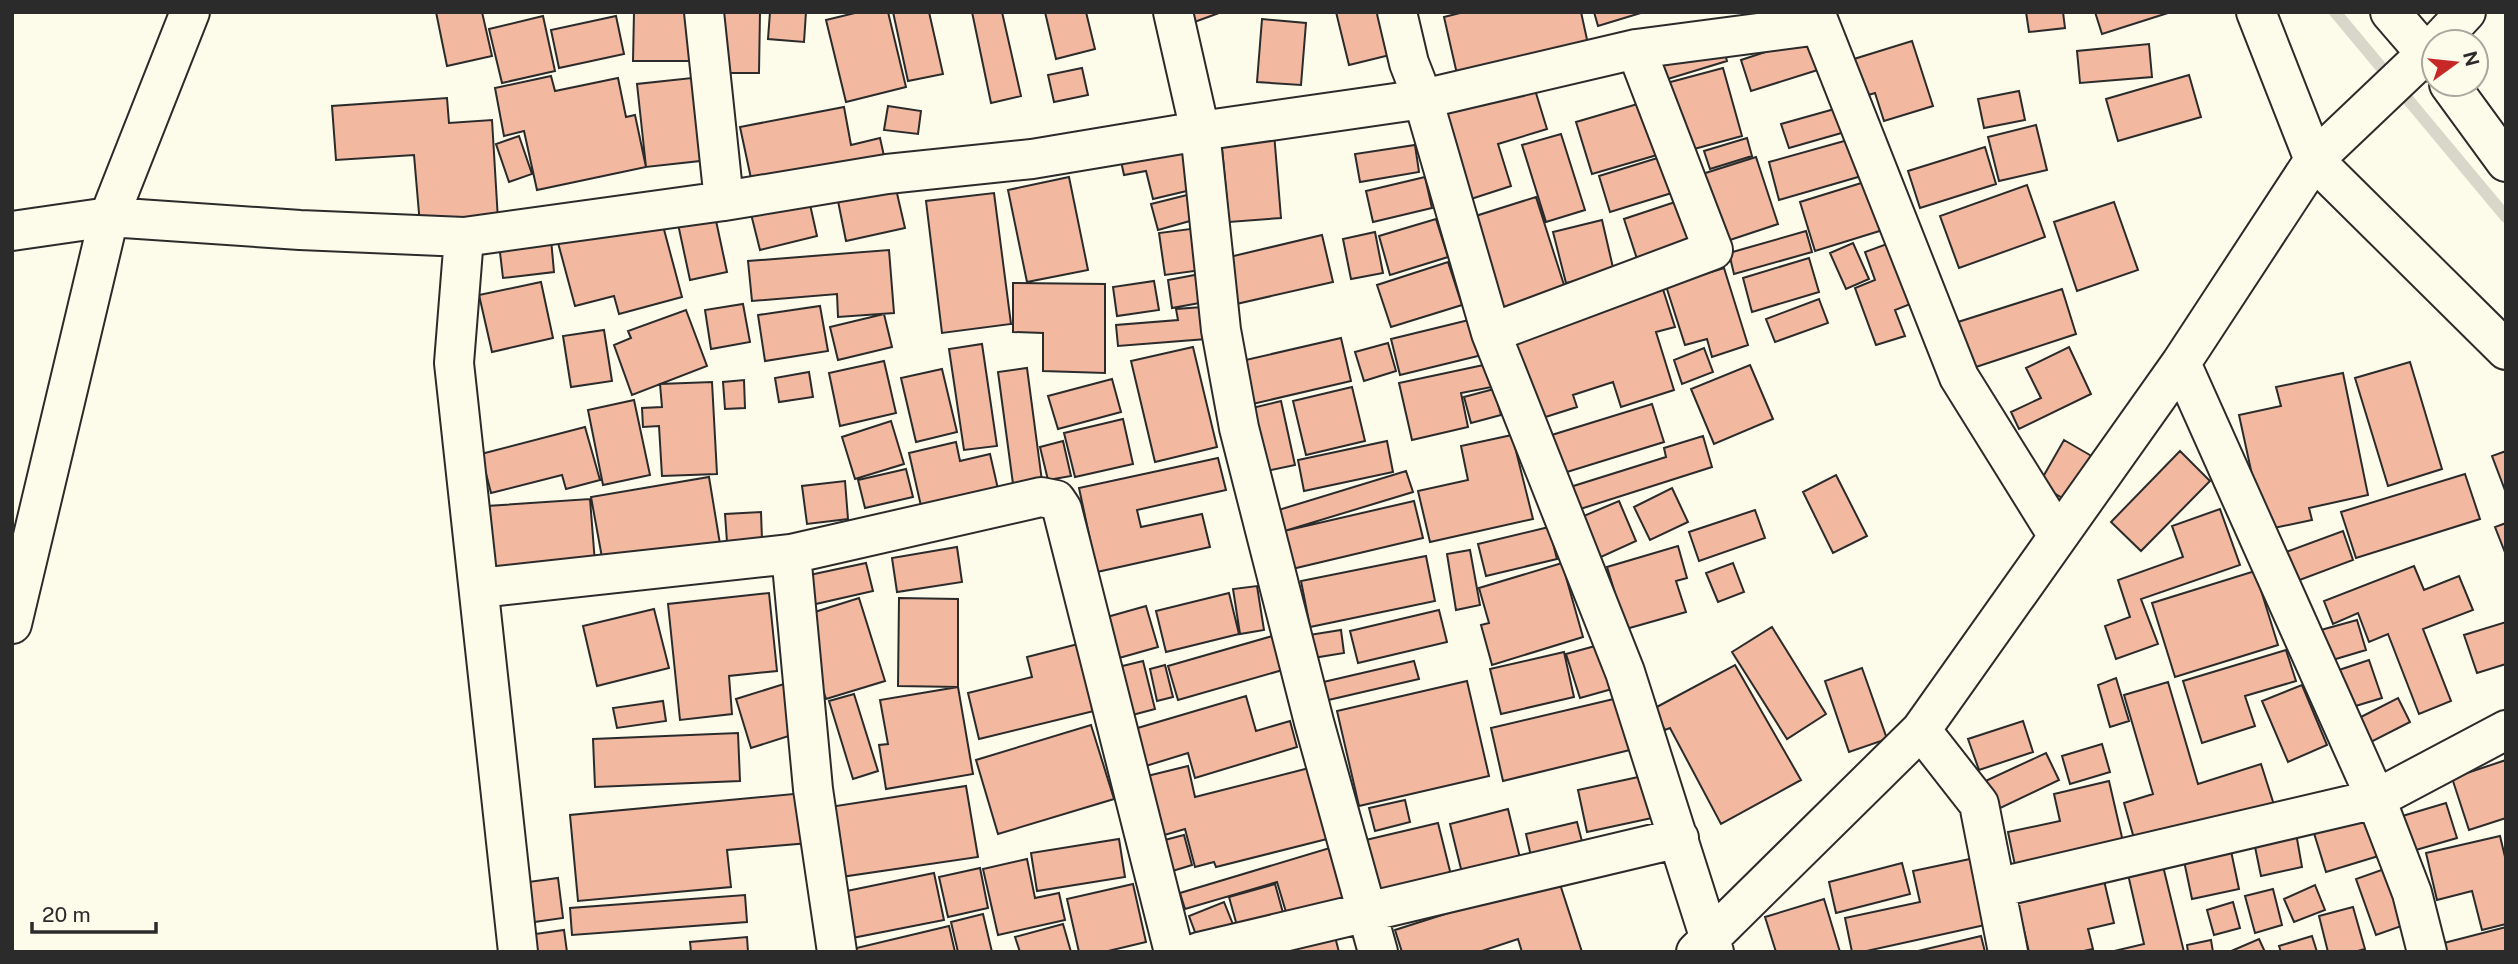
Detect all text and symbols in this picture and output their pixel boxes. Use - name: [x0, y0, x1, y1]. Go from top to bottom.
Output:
- north arrow: [2420, 28, 2490, 98]
- text: N: [2459, 49, 2484, 69]
- scale bar: [32, 890, 156, 934]
- text: 20 m: [42, 902, 91, 927]

